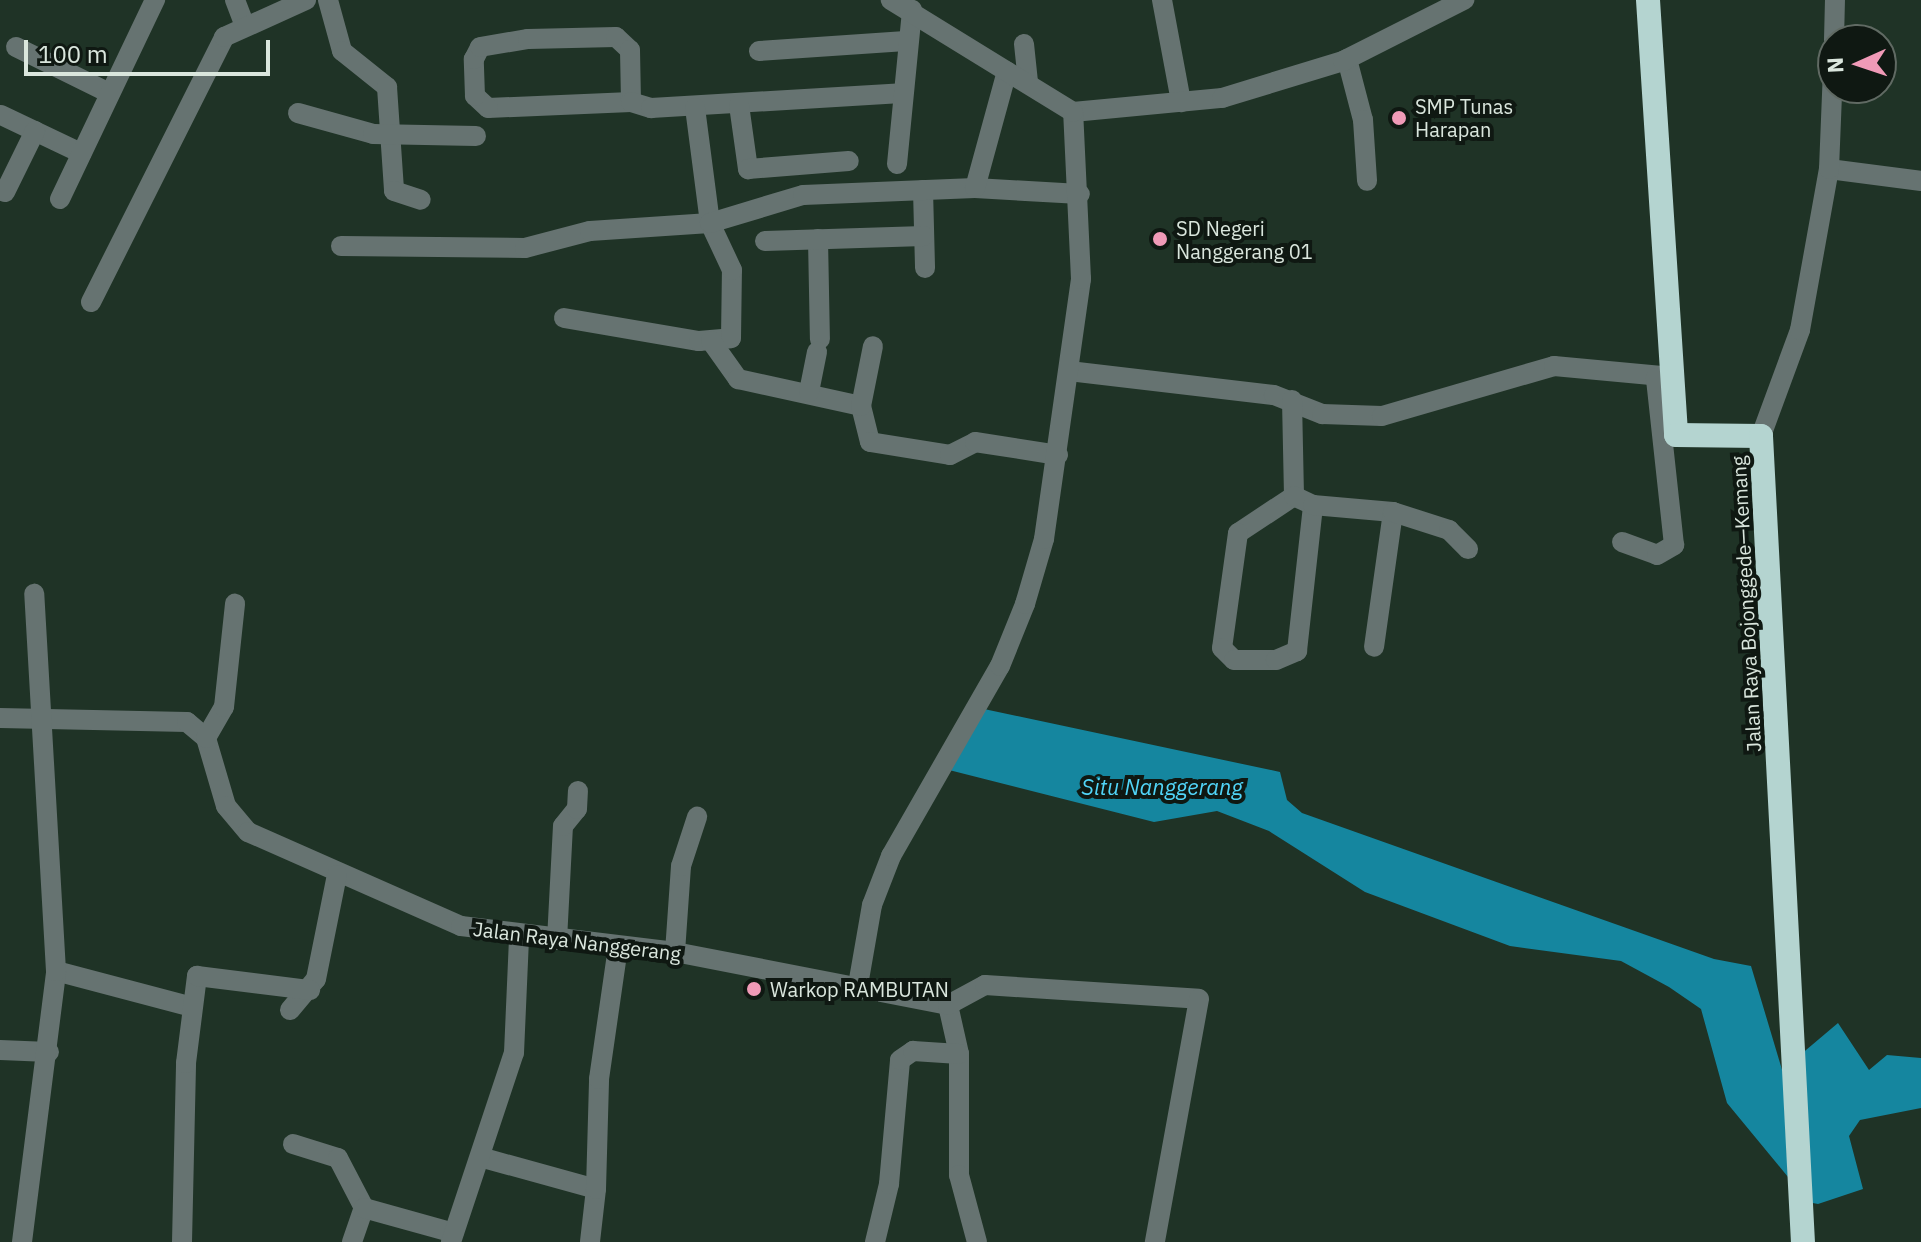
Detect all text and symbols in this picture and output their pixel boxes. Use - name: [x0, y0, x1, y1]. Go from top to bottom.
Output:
- scale bar: [28, 24, 274, 74]
- north arrow: [1817, 24, 1897, 104]
- text: 100 m: [38, 38, 108, 70]
- text: N: [1820, 56, 1849, 74]
- place label: SMP Tunas Harapan: [1415, 94, 1513, 141]
- marker: SMP Tunas Harapan: [1390, 109, 1408, 127]
- place label: SD Negeri Nanggerang 01: [1176, 216, 1313, 263]
- marker: SD Negeri Nanggerang 01: [1151, 230, 1169, 248]
- street label: Jalan Raya Bojonggede—Kemang: [1726, 455, 1766, 753]
- water label: Situ Nanggerang: [1081, 774, 1243, 800]
- street label: Jalan Raya Nanggerang: [472, 916, 682, 966]
- place label: Warkop RAMBUTAN: [770, 977, 949, 1001]
- marker: Warkop RAMBUTAN: [745, 980, 763, 998]

